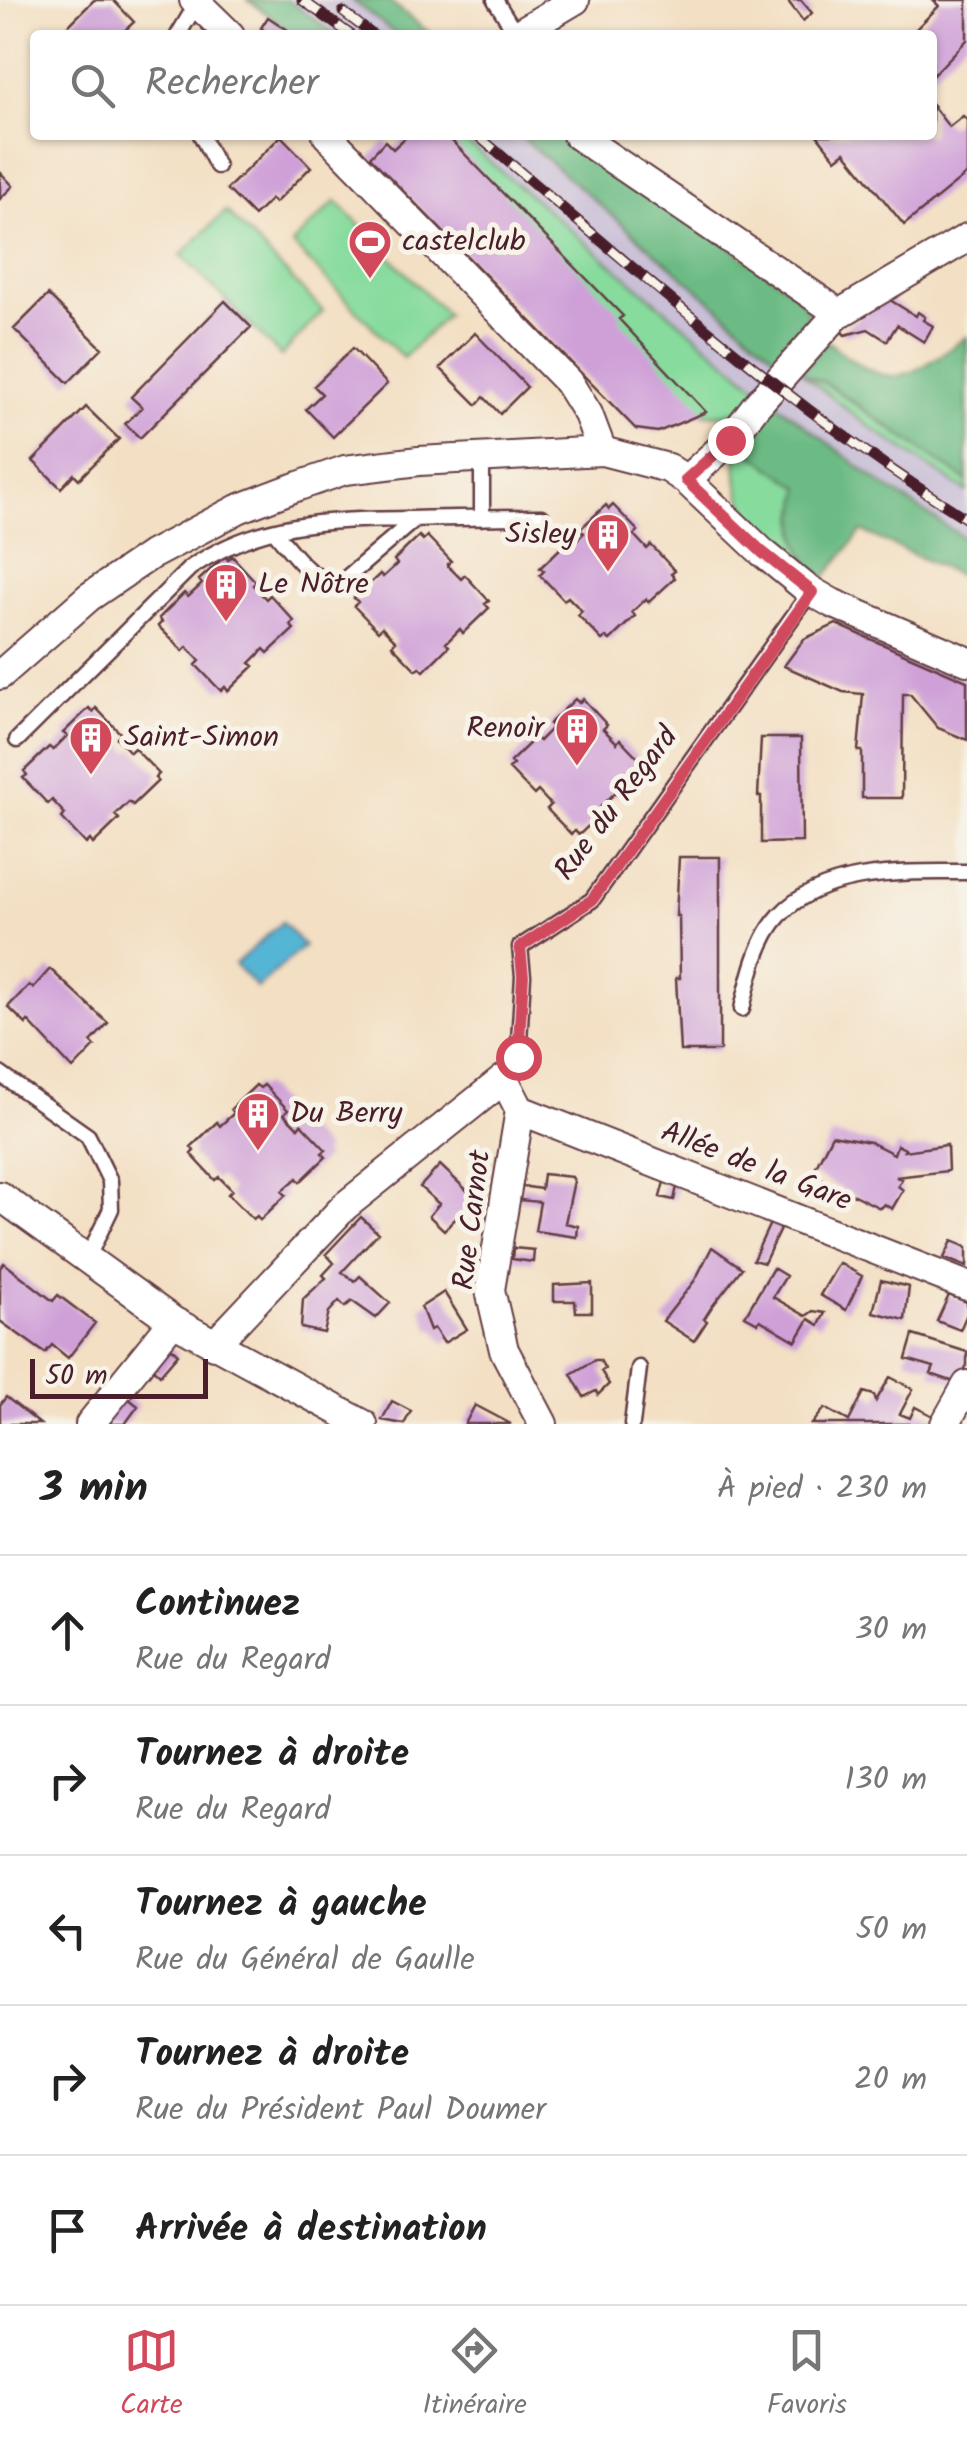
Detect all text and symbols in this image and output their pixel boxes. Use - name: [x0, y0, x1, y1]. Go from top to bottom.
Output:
- search box: [30, 30, 937, 140]
- text: Rechercher: [145, 55, 318, 115]
- icon: search: [65, 58, 120, 113]
- place label: castelclub: [402, 218, 526, 266]
- sports icon: castelclub: [347, 219, 393, 280]
- route end: [708, 418, 754, 464]
- place label: Sisley: [505, 511, 577, 559]
- building icon: Sisley: [585, 512, 631, 573]
- place label: Le Nôtre: [258, 561, 369, 609]
- building icon: Le Nôtre: [203, 562, 249, 623]
- place label: Renoir: [466, 705, 546, 753]
- building icon: Renoir: [554, 706, 600, 767]
- place label: Saint-Simon: [124, 714, 279, 762]
- building icon: Saint-Simon: [68, 715, 114, 776]
- street label: Rue du Regard: [543, 716, 692, 892]
- route start: [496, 1035, 542, 1081]
- place label: Du Berry: [290, 1090, 403, 1138]
- building icon: Du Berry: [235, 1091, 281, 1152]
- street label: Allée de la Gare: [653, 1109, 859, 1225]
- street label: Rue Carnot: [441, 1147, 505, 1293]
- scale bar: [30, 1354, 208, 1398]
- text: 50 m: [45, 1354, 108, 1399]
- text: 3 min: [40, 1456, 148, 1523]
- text: À pied · 230 m: [717, 1464, 927, 1515]
- text: Continuez: [135, 1575, 300, 1635]
- icon: ahead: [40, 1603, 95, 1658]
- text: 30 m: [854, 1605, 927, 1656]
- text: Rue du Regard: [135, 1635, 330, 1686]
- text: Tournez à droite: [135, 1725, 409, 1785]
- icon: right: [40, 1753, 95, 1808]
- text: 130 m: [844, 1755, 927, 1806]
- text: Rue du Regard: [135, 1785, 330, 1836]
- text: Tournez à gauche: [135, 1875, 427, 1935]
- icon: left: [40, 1903, 95, 1958]
- text: 50 m: [856, 1905, 927, 1956]
- text: Rue du Général de Gaulle: [135, 1935, 475, 1986]
- text: Tournez à droite: [135, 2025, 409, 2085]
- icon: right: [40, 2053, 95, 2108]
- text: 20 m: [854, 2055, 927, 2106]
- text: Rue du Président Paul Doumer: [135, 2085, 546, 2136]
- text: Arrivée à destination: [135, 2200, 487, 2260]
- icon: arrive: [40, 2203, 95, 2258]
- tab: Carte: [120, 2323, 183, 2428]
- tab: Itinéraire: [423, 2323, 527, 2428]
- tab: Favoris: [767, 2323, 847, 2428]

